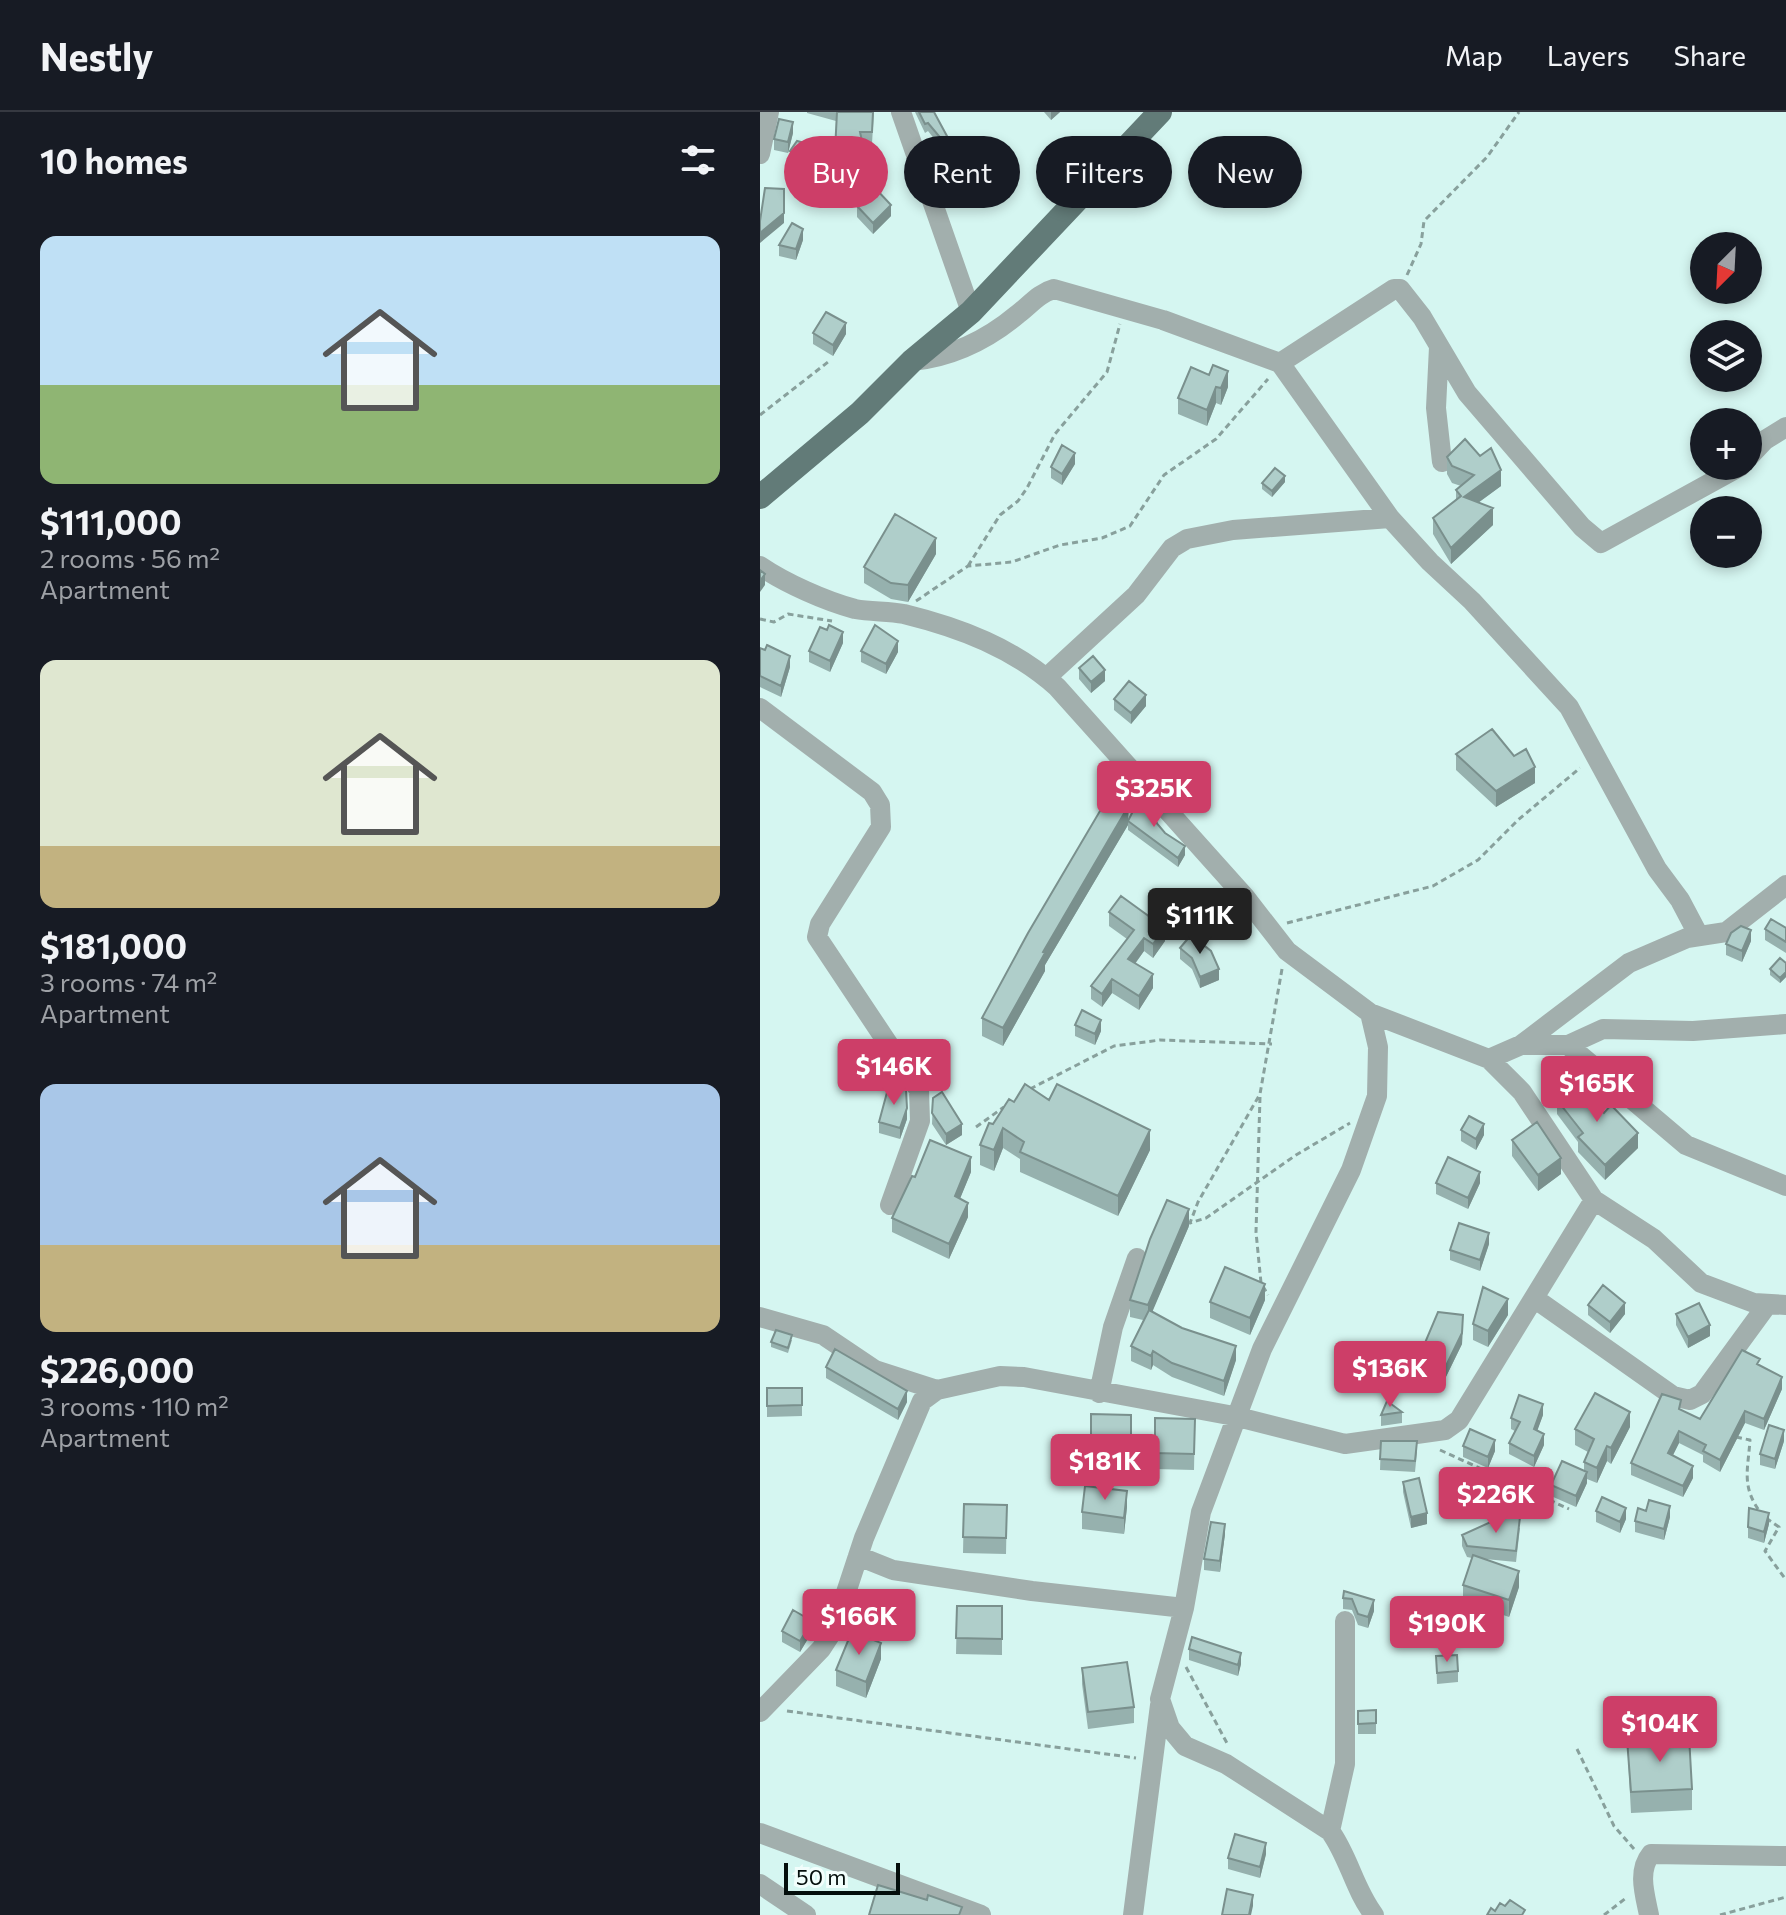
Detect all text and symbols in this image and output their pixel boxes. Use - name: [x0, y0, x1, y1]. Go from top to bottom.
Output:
- text: Nestly: [40, 32, 153, 79]
- text: Map: [1445, 38, 1503, 72]
- text: Layers: [1547, 38, 1629, 72]
- text: Share: [1673, 38, 1746, 72]
- chip: Buy: [784, 136, 888, 208]
- chip: Rent: [904, 136, 1020, 208]
- chip: Filters: [1036, 136, 1172, 208]
- chip: New: [1188, 136, 1302, 208]
- icon: filters: [676, 138, 720, 182]
- text: 10 homes: [40, 139, 188, 181]
- north arrow: [1690, 232, 1762, 304]
- map controls: [1690, 232, 1762, 568]
- icon: home: [308, 288, 452, 432]
- button: layers: [1690, 320, 1762, 392]
- button: +: [1690, 408, 1762, 480]
- button: −: [1690, 496, 1762, 568]
- text: $111,000: [40, 500, 182, 542]
- text: 2 rooms · 56 m²: [40, 542, 220, 573]
- text: Apartment: [40, 573, 170, 604]
- icon: home: [308, 712, 452, 856]
- pin: $325K: [1098, 761, 1210, 829]
- text: $325K: [1115, 771, 1193, 802]
- pin: $111K: [1144, 888, 1256, 956]
- text: $111K: [1166, 898, 1234, 929]
- text: $181,000: [40, 924, 187, 966]
- text: 3 rooms · 74 m²: [40, 966, 217, 997]
- text: Apartment: [40, 997, 170, 1028]
- pin: $146K: [838, 1039, 950, 1107]
- text: $146K: [856, 1049, 932, 1080]
- pin: $165K: [1541, 1056, 1653, 1124]
- text: $165K: [1559, 1066, 1635, 1097]
- icon: home: [308, 1136, 452, 1280]
- pin: $136K: [1334, 1341, 1446, 1409]
- text: $226,000: [40, 1348, 194, 1390]
- text: $136K: [1352, 1351, 1428, 1382]
- text: 3 rooms · 110 m²: [40, 1390, 229, 1421]
- text: Apartment: [40, 1421, 170, 1452]
- pin: $181K: [1049, 1434, 1161, 1502]
- text: $181K: [1069, 1444, 1141, 1475]
- pin: $226K: [1440, 1467, 1552, 1535]
- text: $226K: [1457, 1477, 1535, 1508]
- pin: $166K: [803, 1589, 915, 1657]
- pin: $190K: [1391, 1596, 1503, 1664]
- text: $166K: [821, 1599, 897, 1630]
- text: $190K: [1408, 1606, 1486, 1637]
- pin: $104K: [1604, 1696, 1716, 1764]
- text: $104K: [1621, 1706, 1699, 1737]
- scale bar: [784, 1859, 900, 1895]
- text: 50 m: [796, 1863, 846, 1890]

